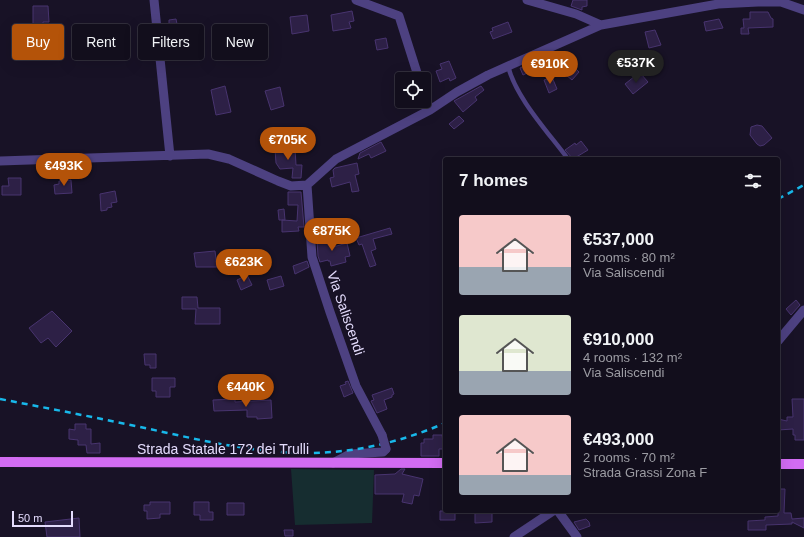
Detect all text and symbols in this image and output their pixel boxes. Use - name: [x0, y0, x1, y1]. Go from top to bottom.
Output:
- chip: Buy: [12, 24, 64, 60]
- chip: Rent: [72, 24, 130, 60]
- chip: Filters: [138, 24, 204, 60]
- chip: New: [212, 24, 268, 60]
- pin: €537K: [608, 50, 664, 84]
- pin: €910K: [522, 51, 578, 85]
- text: €537K: [617, 55, 655, 70]
- text: €910K: [531, 56, 569, 71]
- map controls: [395, 72, 431, 108]
- button: locate: [395, 72, 431, 108]
- pin: €705K: [260, 127, 316, 161]
- text: €705K: [269, 132, 307, 147]
- pin: €493K: [36, 153, 92, 187]
- text: €493K: [45, 158, 83, 173]
- icon: filters: [742, 170, 764, 192]
- text: 7 homes: [459, 171, 528, 190]
- pin: €875K: [304, 218, 360, 252]
- text: €875K: [313, 223, 351, 238]
- text: €537,000: [583, 230, 654, 249]
- icon: home: [491, 231, 539, 279]
- pin: €623K: [216, 249, 272, 283]
- text: 2 rooms · 80 m²: [583, 250, 675, 265]
- text: €623K: [225, 254, 263, 269]
- text: Via Saliscendi: [583, 265, 664, 280]
- street label: Via Saliscendi: [324, 269, 368, 357]
- text: €910,000: [583, 330, 654, 349]
- icon: home: [491, 331, 539, 379]
- text: 4 rooms · 132 m²: [583, 350, 682, 365]
- text: Via Saliscendi: [583, 365, 664, 380]
- pin: €440K: [218, 374, 274, 408]
- text: €440K: [227, 379, 265, 394]
- text: €493,000: [583, 430, 654, 449]
- icon: home: [491, 431, 539, 479]
- street label: Strada Statale 172 dei Trulli: [137, 441, 309, 457]
- text: 2 rooms · 70 m²: [583, 450, 675, 465]
- text: Strada Grassi Zona F: [583, 465, 707, 480]
- scale bar: [12, 509, 73, 528]
- text: 50 m: [18, 512, 42, 524]

